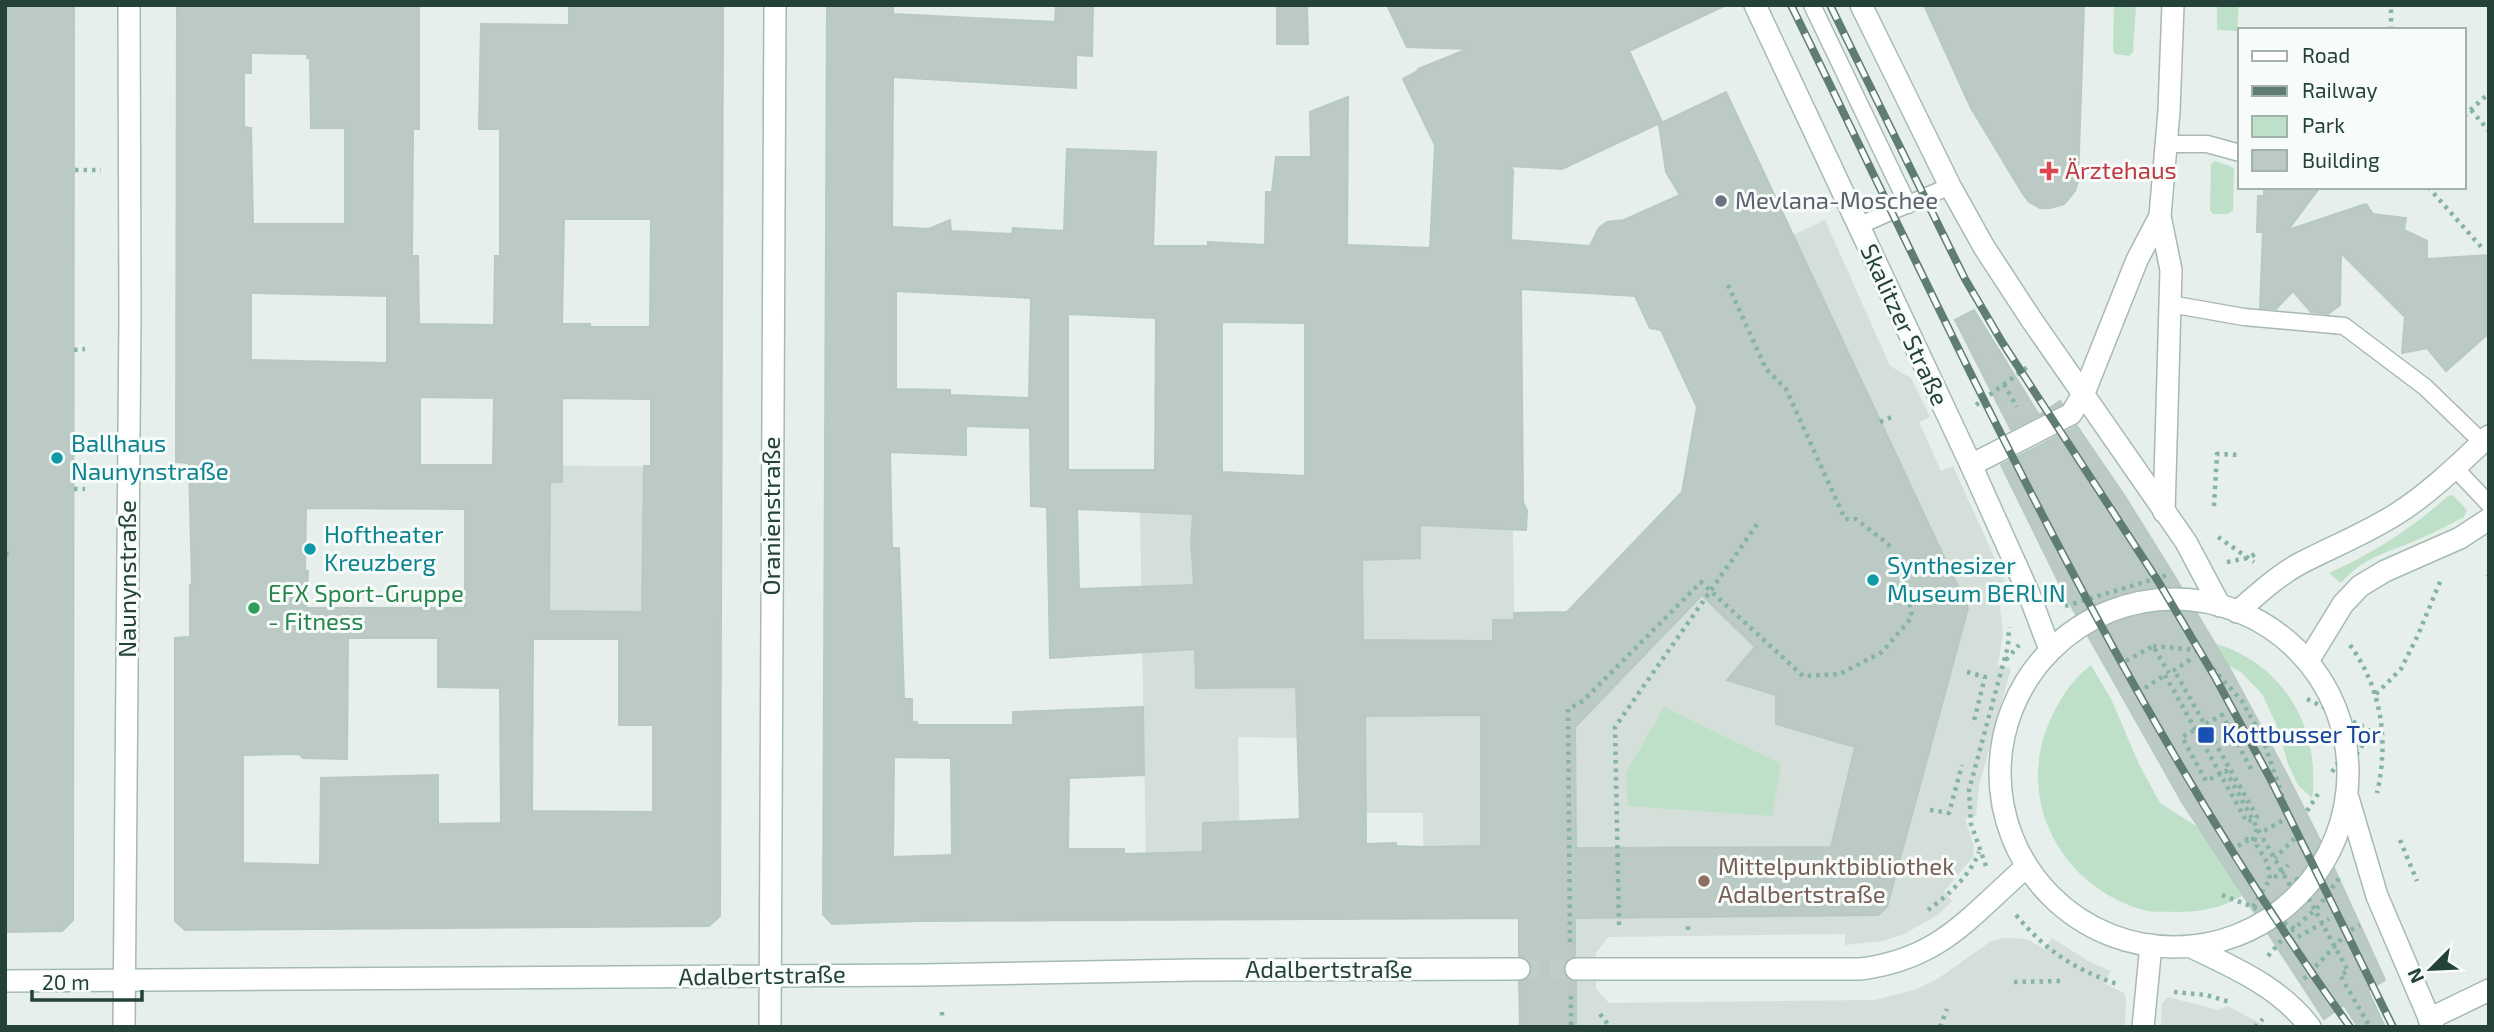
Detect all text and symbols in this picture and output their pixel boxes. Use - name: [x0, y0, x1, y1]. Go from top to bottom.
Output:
- legend: [2238, 28, 2466, 189]
- text: Road: [2302, 42, 2350, 67]
- text: Railway: [2302, 77, 2378, 102]
- text: Park: [2302, 112, 2345, 137]
- text: Building: [2302, 147, 2380, 172]
- place label: Ärztehaus: [2065, 155, 2177, 184]
- marker: Ärztehaus: [2039, 161, 2059, 181]
- place label: Mevlana-Moschee: [1735, 185, 1938, 214]
- marker: Mevlana-Moschee: [1713, 193, 1729, 209]
- street label: Skalitzer Straße: [1855, 239, 1955, 410]
- place label: Ballhaus Naunynstraße: [71, 428, 229, 485]
- street label: Oranienstraße: [756, 437, 785, 595]
- marker: Ballhaus Naunynstraße: [49, 450, 65, 466]
- street label: Naunynstraße: [112, 500, 141, 658]
- place label: Hoftheater Kreuzberg: [324, 519, 444, 576]
- marker: Hoftheater Kreuzberg: [302, 541, 318, 557]
- place label: Synthesizer Museum BERLIN: [1887, 550, 2066, 607]
- marker: Synthesizer Museum BERLIN: [1865, 572, 1881, 588]
- place label: EFX Sport-Gruppe - Fitness: [268, 578, 464, 635]
- marker: EFX Sport-Gruppe - Fitness: [246, 600, 262, 616]
- place label: Kottbusser Tor: [2222, 719, 2381, 748]
- marker: Kottbusser Tor: [2196, 725, 2216, 745]
- place label: Mittelpunktbibliothek Adalbertstraße: [1718, 851, 1954, 908]
- marker: Mittelpunktbibliothek Adalbertstraße: [1696, 873, 1712, 889]
- north arrow: [2396, 934, 2466, 1004]
- street label: Adalbertstraße: [1245, 954, 1413, 983]
- scale bar: [32, 958, 142, 1002]
- street label: Adalbertstraße: [678, 959, 846, 990]
- text: N: [2402, 965, 2428, 987]
- text: 20 m: [42, 969, 90, 994]

